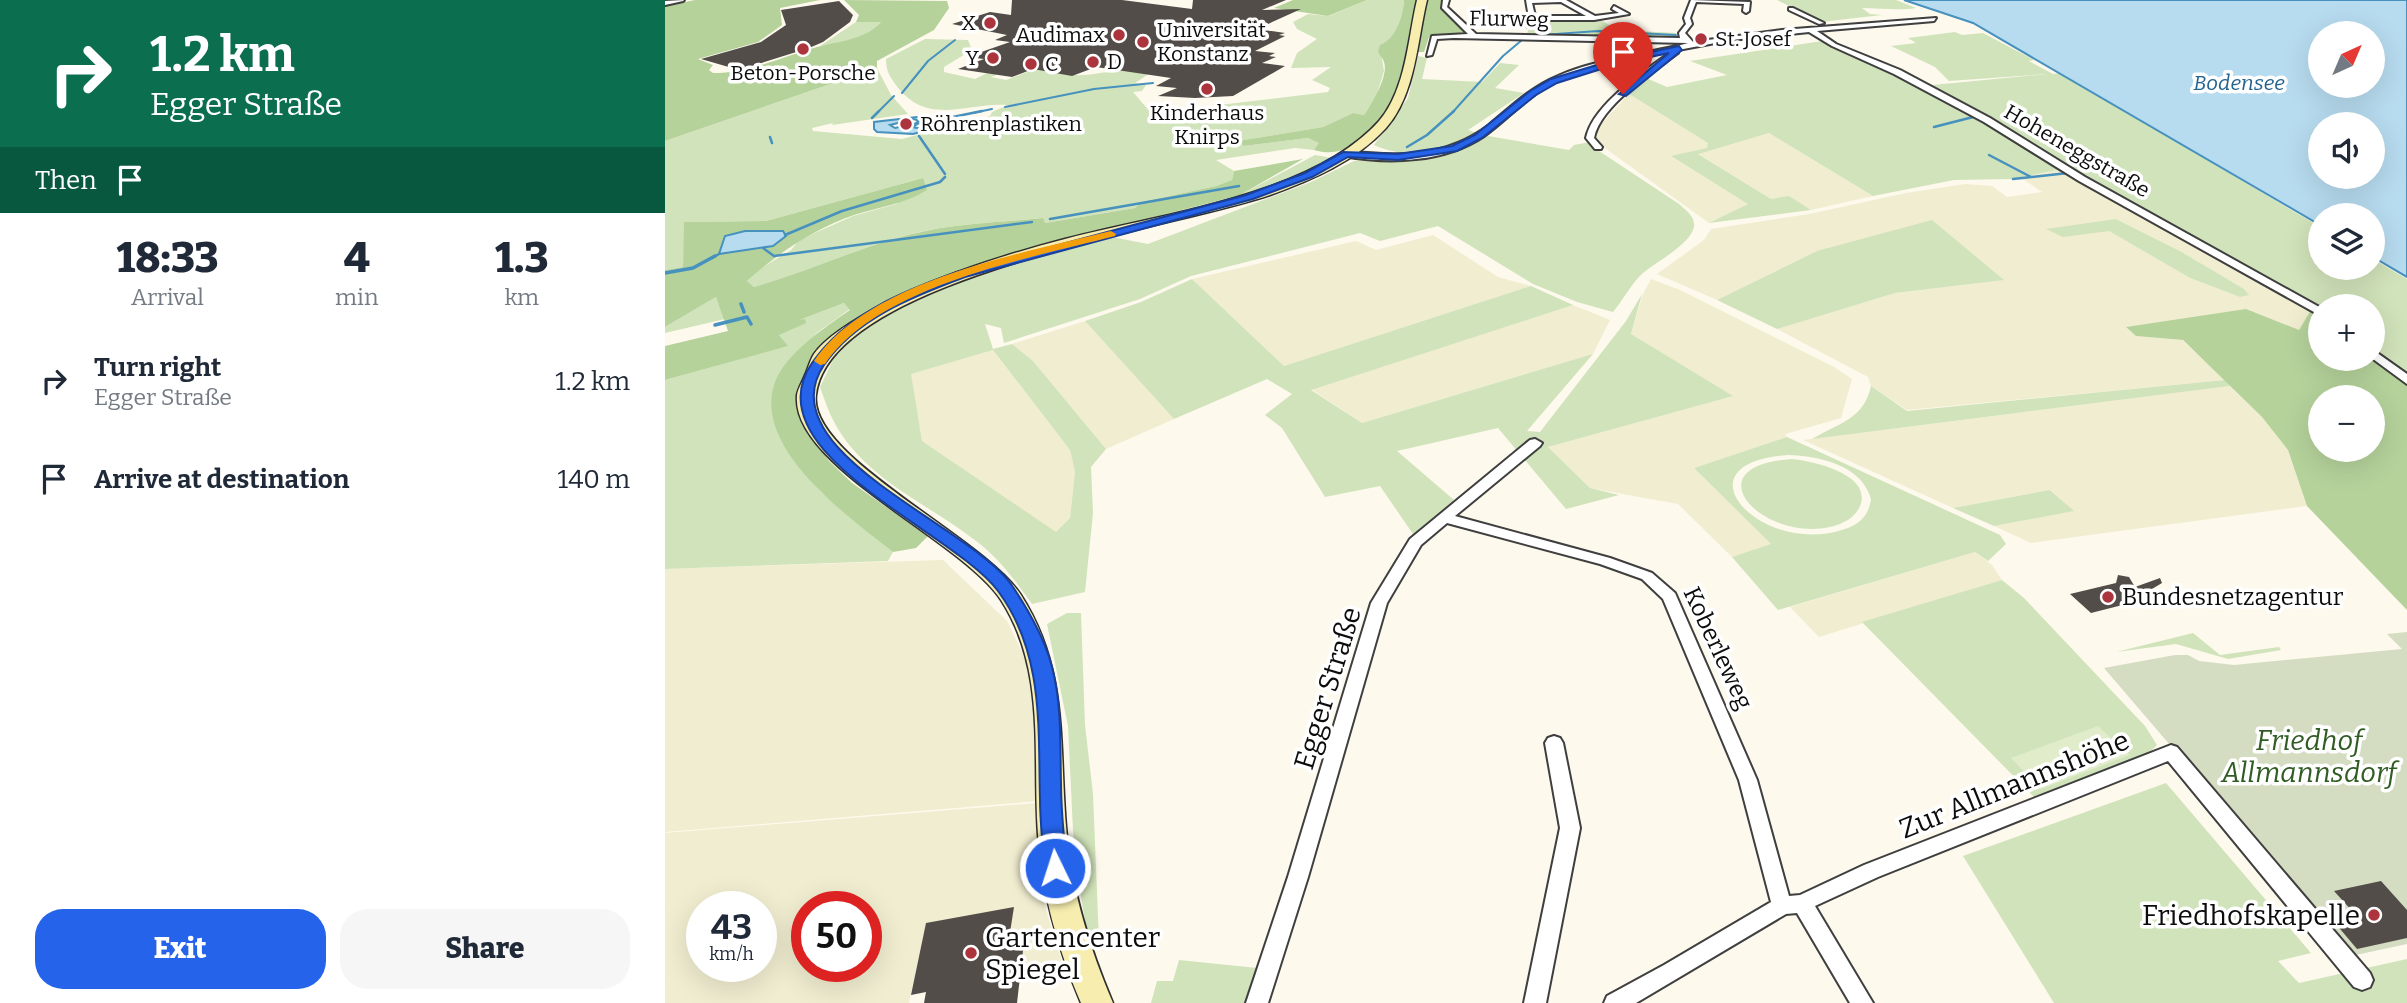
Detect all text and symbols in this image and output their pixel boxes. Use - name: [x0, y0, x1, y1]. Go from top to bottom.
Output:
- street label: Flurweg: [1469, 5, 1549, 33]
- place label: X: [961, 10, 976, 36]
- marker: X: [982, 15, 998, 31]
- place label: Universität Konstanz: [1157, 17, 1266, 67]
- north arrow: [2308, 21, 2385, 98]
- map controls: [2308, 21, 2385, 462]
- place label: Audimax: [1016, 22, 1105, 48]
- pin: [1593, 22, 1653, 94]
- text: 1.2 km: [150, 25, 295, 84]
- place label: St. Josef: [1715, 26, 1793, 52]
- marker: Audimax: [1111, 27, 1127, 43]
- icon: right: [35, 28, 126, 119]
- marker: St. Josef: [1693, 31, 1709, 47]
- icon: arrive: [1604, 33, 1642, 71]
- marker: Universität Konstanz: [1135, 34, 1151, 50]
- marker: Beton-Porsche: [795, 41, 811, 57]
- place label: Y: [966, 45, 980, 71]
- place label: D: [1107, 49, 1122, 75]
- marker: Y: [985, 50, 1001, 66]
- place label: C: [1045, 51, 1059, 77]
- marker: D: [1085, 54, 1101, 70]
- marker: C: [1023, 56, 1039, 72]
- place label: Beton-Porsche: [730, 60, 876, 86]
- water label: Bodensee: [2193, 70, 2285, 96]
- marker: Kinderhaus Knirps: [1199, 81, 1215, 97]
- text: Egger Straße: [150, 85, 342, 123]
- street label: Hoheneggstraße: [2000, 99, 2154, 203]
- place label: Kinderhaus Knirps: [1150, 100, 1264, 150]
- place label: Röhrenplastiken: [920, 111, 1082, 137]
- button: sound: [2308, 112, 2385, 189]
- marker: Röhrenplastiken: [898, 116, 914, 132]
- icon: arrive: [111, 161, 149, 199]
- text: Then: [35, 165, 97, 196]
- button: layers: [2308, 203, 2385, 280]
- text: 18:33: [117, 233, 219, 283]
- text: 4: [344, 233, 370, 283]
- text: 1.3: [495, 233, 549, 283]
- text: Arrival: [131, 283, 204, 311]
- text: min: [335, 283, 378, 311]
- text: km: [504, 283, 539, 311]
- button: +: [2308, 294, 2385, 371]
- text: Turn right: [94, 352, 221, 383]
- icon: right: [35, 362, 73, 400]
- text: 1.2 km: [555, 366, 630, 397]
- text: Egger Straße: [94, 383, 232, 411]
- button: −: [2308, 385, 2385, 462]
- icon: arrive: [35, 460, 73, 498]
- text: Arrive at destination: [94, 464, 349, 495]
- text: 140 m: [558, 464, 630, 495]
- street label: Koberleweg: [1677, 582, 1759, 714]
- place label: Bundesnetzagentur: [2122, 583, 2344, 611]
- marker: Bundesnetzagentur: [2100, 589, 2116, 605]
- street label: Egger Straße: [1287, 603, 1368, 773]
- street label: Zur Allmannshöhe: [1895, 723, 2134, 846]
- park label: Friedhof Allmannsdorf: [2220, 724, 2400, 789]
- position arrow: [1018, 831, 1092, 905]
- speed limit sign: 50: [791, 891, 882, 982]
- place label: Friedhofskapelle: [2142, 899, 2360, 932]
- text: 43: [711, 906, 752, 948]
- marker: Friedhofskapelle: [2366, 907, 2382, 923]
- button: Exit: [35, 909, 326, 989]
- button: Share: [340, 909, 630, 989]
- place label: Gartencenter Spiegel: [985, 921, 1160, 986]
- text: km/h: [709, 943, 754, 965]
- marker: Gartencenter Spiegel: [963, 945, 979, 961]

